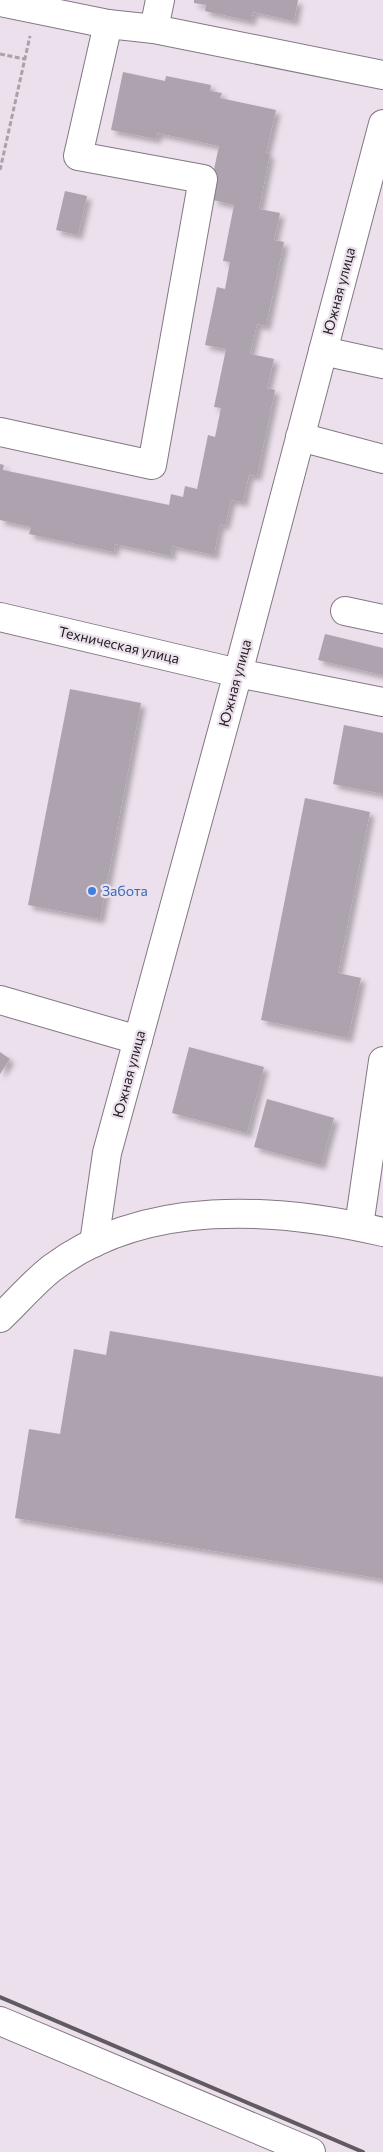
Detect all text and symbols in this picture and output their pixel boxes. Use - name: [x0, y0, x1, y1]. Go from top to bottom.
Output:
- street label: Южная улица: [319, 245, 358, 336]
- street label: Техническая улица: [57, 622, 181, 667]
- street label: Южная улица: [215, 637, 254, 728]
- place label: Забота: [102, 882, 148, 899]
- marker: Забота: [86, 885, 98, 897]
- street label: Южная улица: [109, 1028, 148, 1119]

